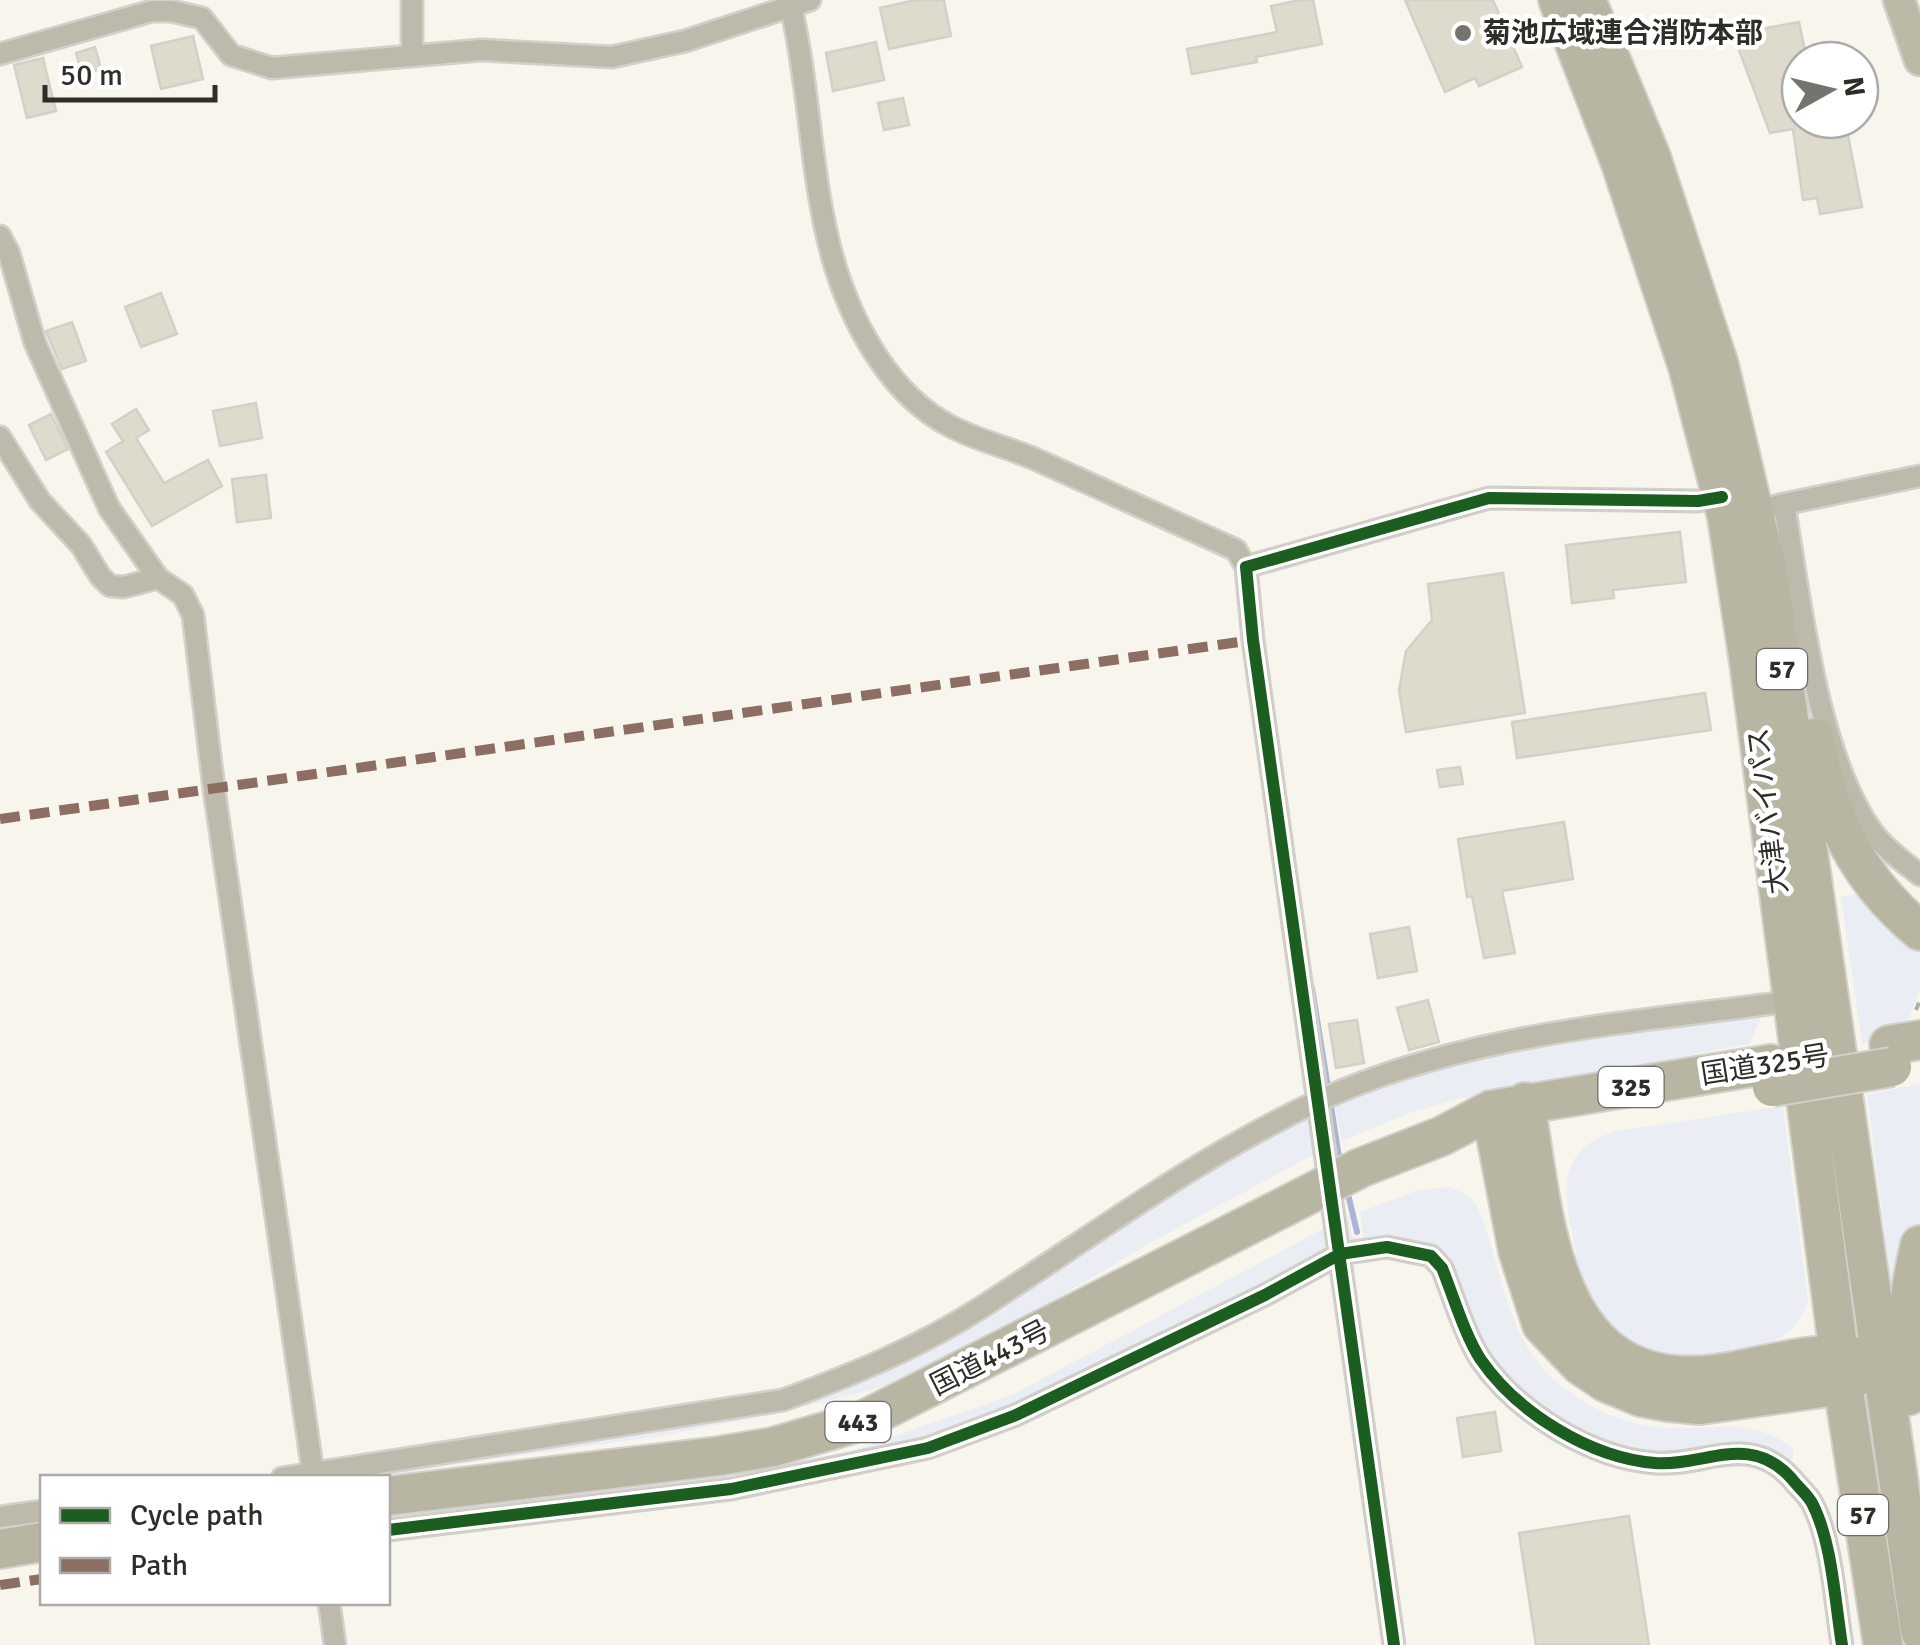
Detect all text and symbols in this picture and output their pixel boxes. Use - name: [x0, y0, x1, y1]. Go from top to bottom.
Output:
- place label: 菊池広域連合消防本部: [1483, 16, 1763, 50]
- marker: 菊池広域連合消防本部: [1452, 22, 1474, 44]
- scale bar: [45, 40, 215, 102]
- north arrow: [1780, 40, 1880, 140]
- text: 50 m: [60, 57, 123, 94]
- text: N: [1836, 75, 1872, 99]
- road number: 57: [1757, 649, 1807, 689]
- street label: 大津バイパス: [1741, 726, 1795, 896]
- street label: 国道325号: [1698, 1038, 1832, 1092]
- road number: 325: [1598, 1067, 1664, 1107]
- street label: 国道443号: [925, 1313, 1055, 1403]
- road number: 443: [826, 1402, 890, 1442]
- legend: [40, 1475, 390, 1605]
- road number: 57: [1838, 1495, 1888, 1535]
- text: Cycle path: [130, 1497, 264, 1534]
- text: Path: [130, 1547, 188, 1584]

